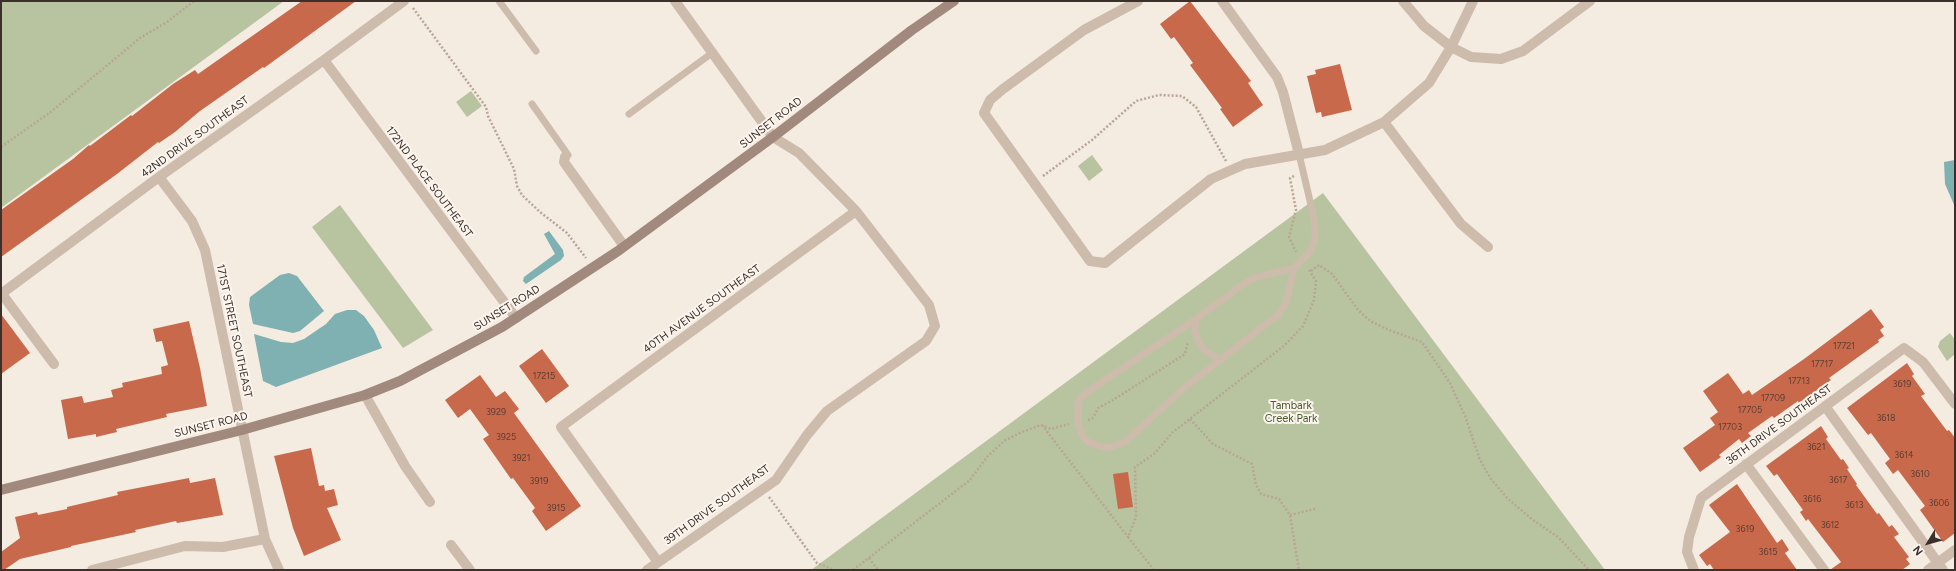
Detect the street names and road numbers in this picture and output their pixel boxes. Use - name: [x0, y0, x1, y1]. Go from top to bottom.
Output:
- street label: 42ND DRIVE SOUTHEAST: [138, 93, 252, 181]
- street label: SUNSET ROAD: [737, 95, 805, 151]
- street label: 172ND PLACE SOUTHEAST: [383, 124, 475, 240]
- street label: 40TH AVENUE SOUTHEAST: [641, 262, 763, 356]
- street label: 171ST STREET SOUTHEAST: [213, 263, 255, 399]
- street label: SUNSET ROAD: [471, 282, 543, 334]
- street label: 36TH DRIVE SOUTHEAST: [1723, 382, 1835, 468]
- street label: SUNSET ROAD: [173, 409, 249, 441]
- street label: 39TH DRIVE SOUTHEAST: [661, 462, 773, 548]

